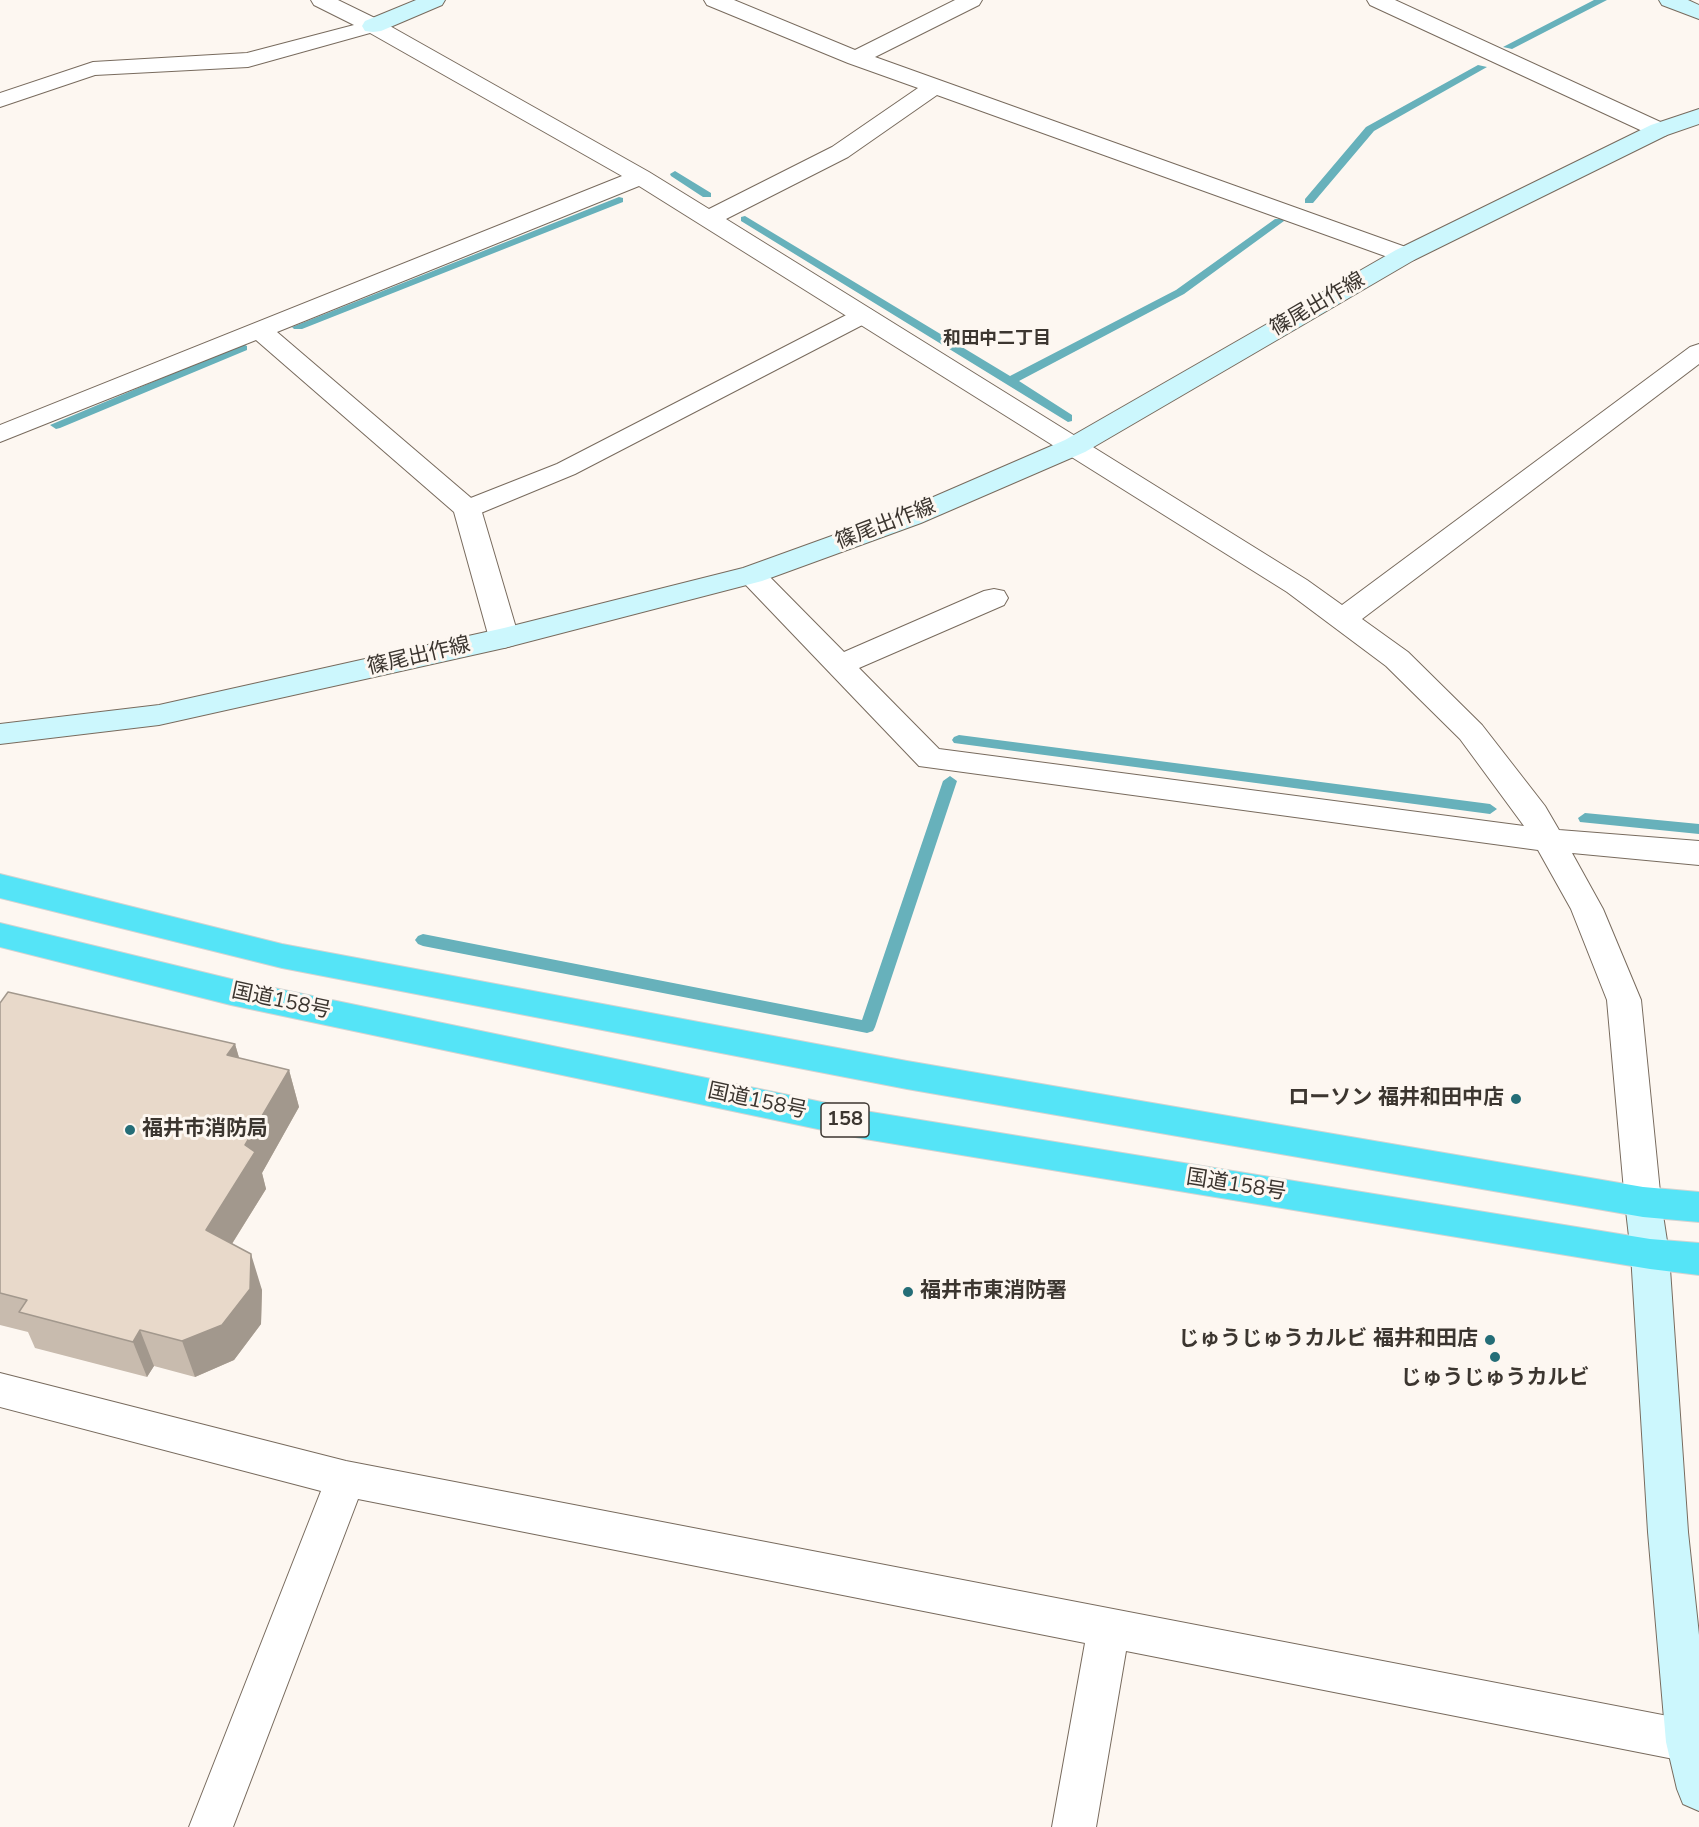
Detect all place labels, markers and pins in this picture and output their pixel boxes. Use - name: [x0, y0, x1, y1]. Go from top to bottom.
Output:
- place label: ローソン 福井和田中店: [1288, 1086, 1504, 1112]
- marker: ローソン 福井和田中店: [1509, 1092, 1523, 1106]
- place label: 福井市消防局: [142, 1117, 268, 1143]
- marker: 福井市消防局: [123, 1123, 137, 1137]
- place label: 福井市東消防署: [920, 1279, 1067, 1305]
- marker: 福井市東消防署: [901, 1285, 915, 1299]
- place label: じゅうじゅうカルビ 福井和田店: [1178, 1327, 1478, 1353]
- marker: じゅうじゅうカルビ 福井和田店: [1483, 1333, 1497, 1347]
- marker: じゅうじゅうカルビ: [1488, 1350, 1502, 1364]
- place label: じゅうじゅうカルビ: [1401, 1366, 1589, 1392]

